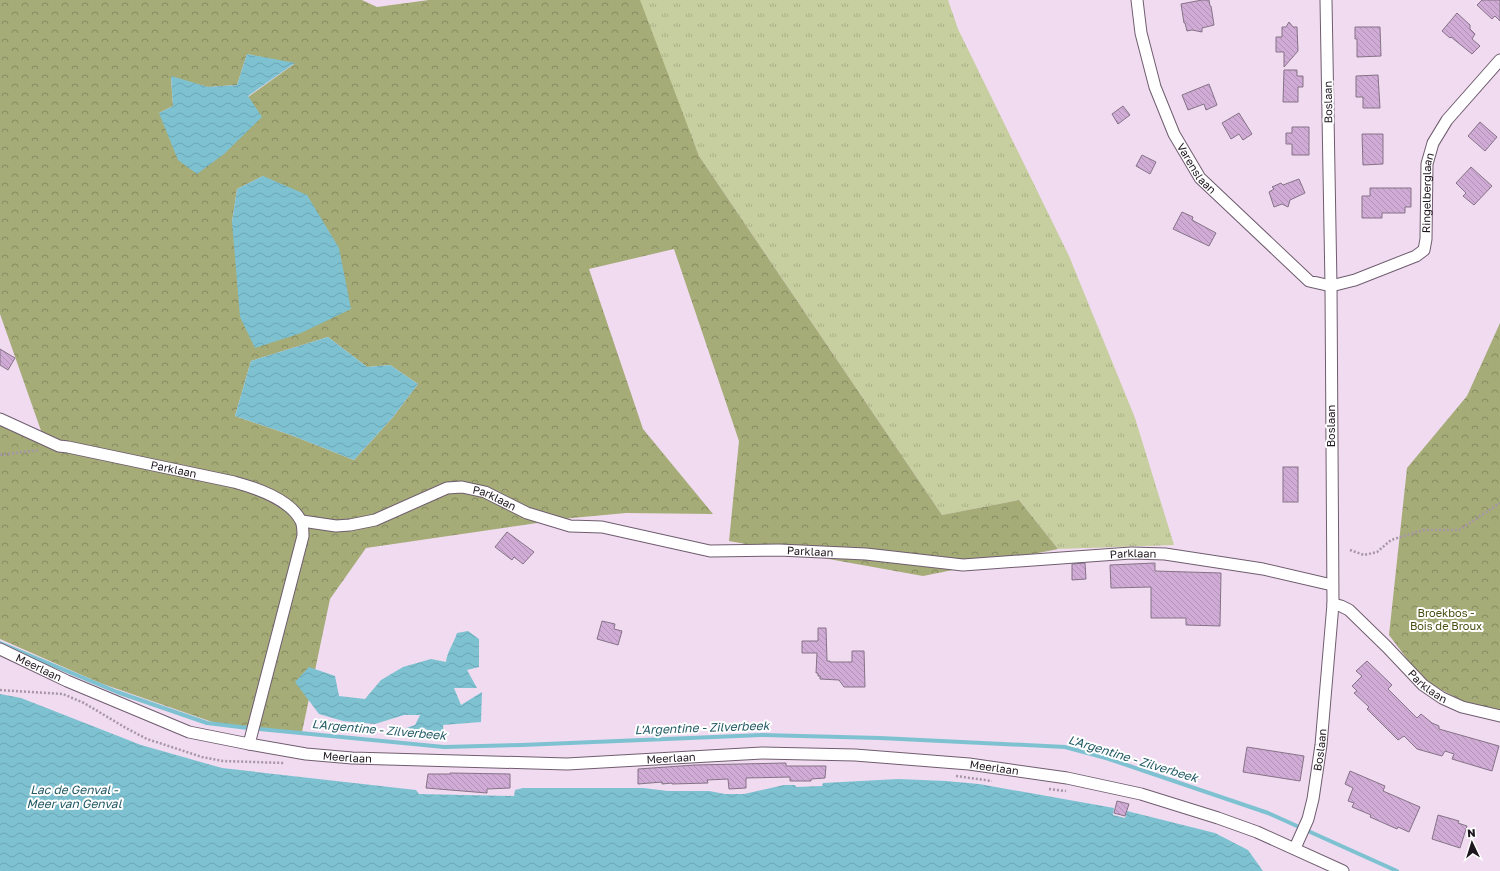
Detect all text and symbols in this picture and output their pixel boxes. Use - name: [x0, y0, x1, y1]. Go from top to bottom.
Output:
- street label: Boslaan: [1321, 81, 1334, 123]
- street label: Varenslaan: [1175, 141, 1219, 196]
- street label: Ringelberglaan: [1419, 151, 1436, 233]
- street label: Boslaan: [1324, 405, 1337, 447]
- street label: Parklaan: [150, 458, 198, 480]
- street label: Parklaan: [471, 482, 519, 513]
- street label: Parklaan: [787, 543, 834, 558]
- street label: Parklaan: [1109, 546, 1157, 560]
- park label: Broekbos - Bois de Broux: [1410, 606, 1482, 632]
- street label: Meerlaan: [14, 651, 64, 684]
- street label: Parklaan: [1406, 666, 1449, 705]
- water label: L'Argentine - Zilverbeek: [311, 716, 448, 743]
- water label: L'Argentine - Zilverbeek: [634, 718, 771, 737]
- street label: Boslaan: [1310, 728, 1328, 772]
- water label: L'Argentine - Zilverbeek: [1067, 732, 1201, 786]
- street label: Meerlaan: [322, 748, 372, 765]
- street label: Meerlaan: [646, 750, 696, 766]
- street label: Meerlaan: [969, 757, 1020, 777]
- water label: Lac de Genval - Meer van Genval: [27, 782, 123, 811]
- north arrow: [1452, 823, 1492, 863]
- text: N: [1467, 826, 1476, 839]

